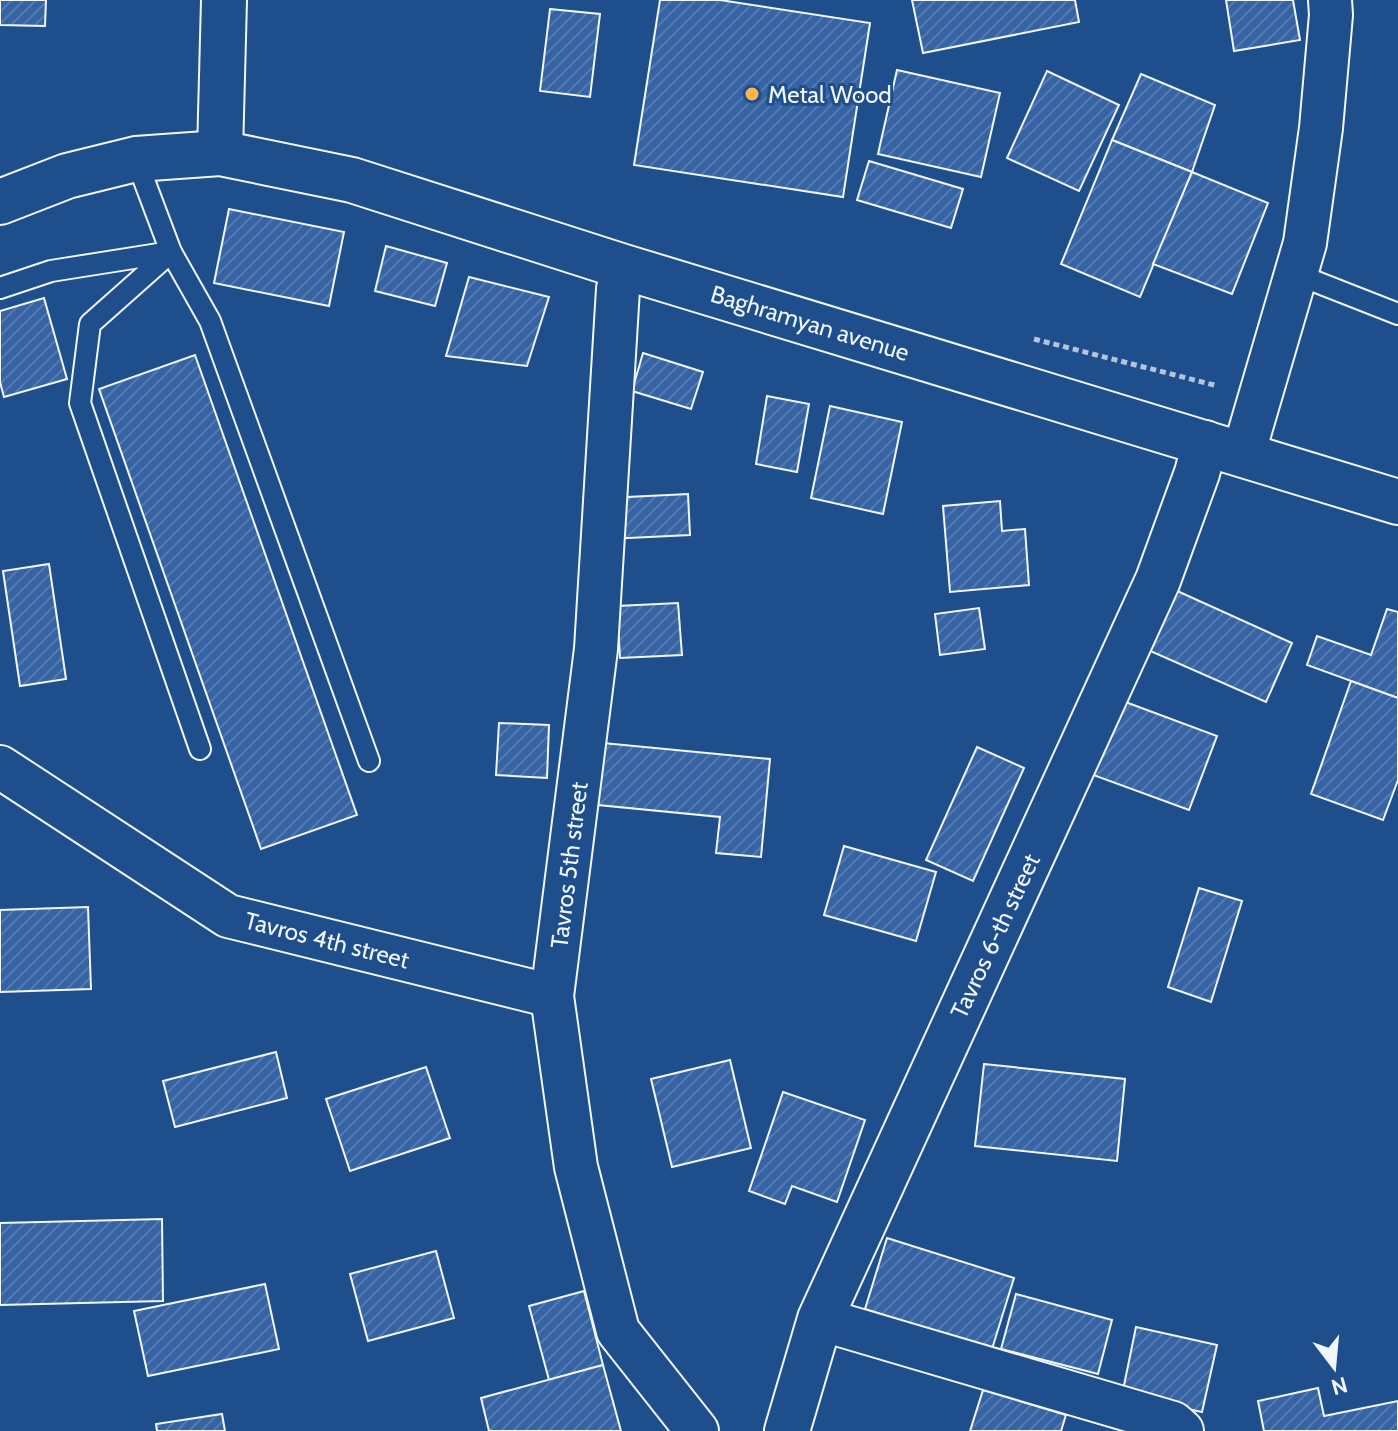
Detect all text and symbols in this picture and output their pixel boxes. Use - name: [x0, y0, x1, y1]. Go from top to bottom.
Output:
- place label: Metal Wood: [768, 80, 892, 109]
- marker: Metal Wood: [743, 85, 761, 103]
- street label: Baghramyan avenue: [707, 279, 913, 367]
- street label: Tavros 5th street: [544, 780, 594, 950]
- street label: Tavros 6-th street: [944, 849, 1046, 1023]
- street label: Tavros 4th street: [242, 906, 412, 974]
- north arrow: [1294, 1327, 1374, 1407]
- text: N: [1328, 1371, 1351, 1401]

